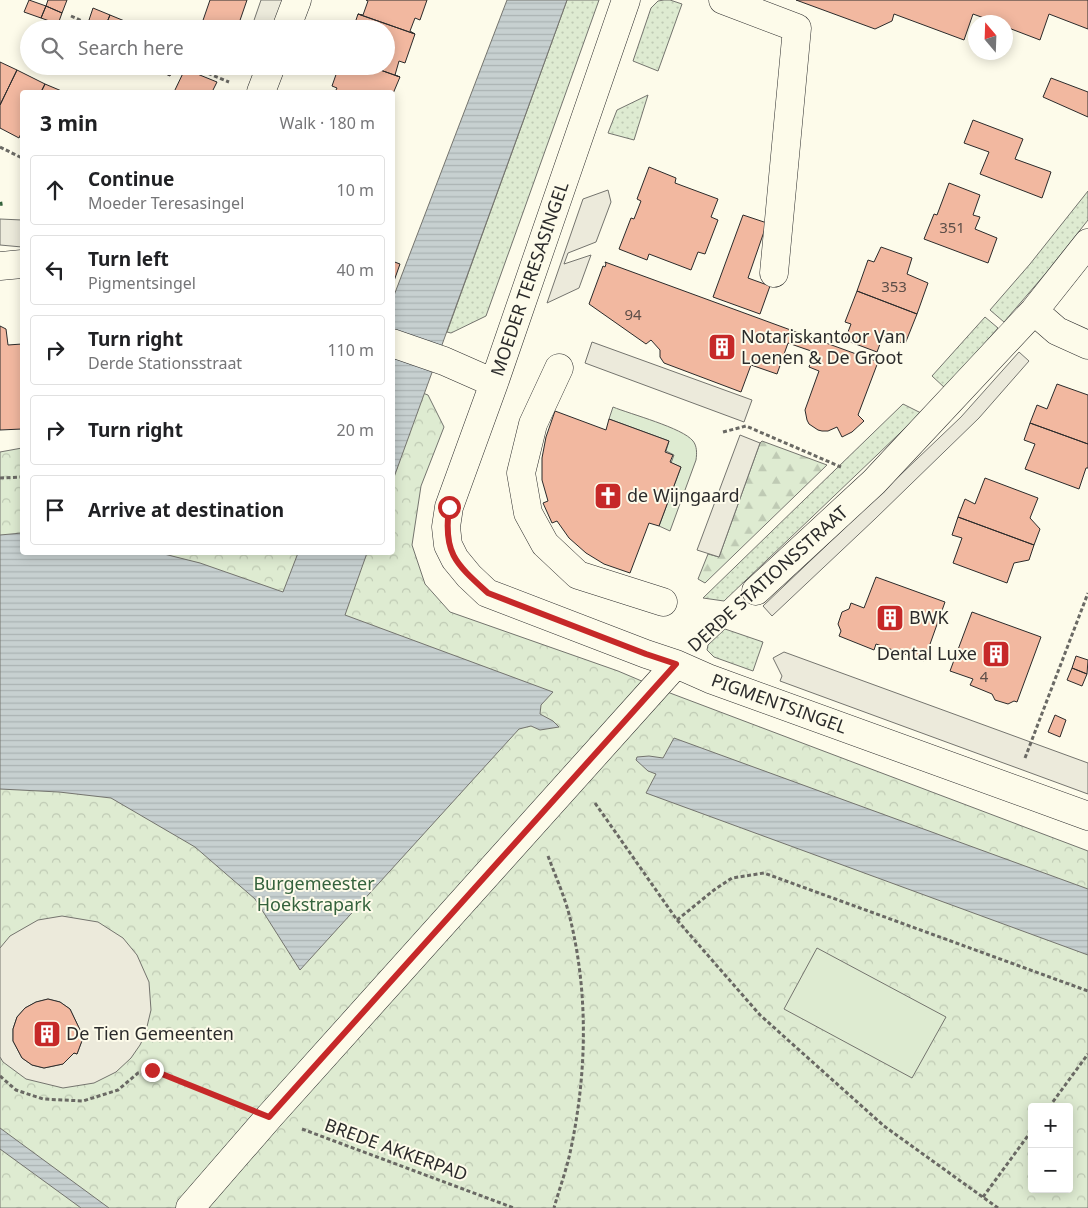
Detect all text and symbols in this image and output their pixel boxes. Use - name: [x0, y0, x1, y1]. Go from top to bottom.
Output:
- north arrow: [968, 15, 1013, 60]
- search box: [20, 20, 395, 75]
- icon: search: [38, 34, 66, 62]
- text: Search here: [78, 35, 184, 61]
- text: 3 min: [40, 109, 98, 137]
- text: Walk · 180 m: [280, 112, 375, 134]
- text: Continue: [88, 166, 174, 192]
- icon: ahead: [41, 176, 69, 204]
- street label: MOEDER TERESASINGEL: [484, 178, 574, 379]
- text: 10 m: [337, 179, 374, 201]
- text: Moeder Teresasingel: [88, 192, 244, 214]
- house number: 351: [939, 217, 965, 237]
- text: Turn left: [88, 246, 169, 272]
- icon: left: [41, 256, 69, 284]
- text: 40 m: [337, 259, 374, 281]
- text: Pigmentsingel: [88, 272, 196, 294]
- house number: 353: [881, 276, 907, 296]
- house number: 94: [624, 304, 642, 324]
- place label: Notariskantoor Van Loenen & De Groot: [741, 324, 906, 369]
- text: Turn right: [88, 326, 183, 352]
- building icon: Notariskantoor Van Loenen & De Groot: [707, 332, 737, 362]
- icon: right: [41, 336, 69, 364]
- text: 110 m: [327, 339, 374, 361]
- text: Derde Stationsstraat: [88, 352, 242, 374]
- icon: right: [41, 416, 69, 444]
- text: Turn right: [88, 417, 183, 443]
- text: 20 m: [337, 419, 374, 441]
- church icon: de Wijngaard: [593, 481, 623, 511]
- place label: de Wijngaard: [627, 483, 739, 507]
- icon: arrive: [41, 496, 69, 524]
- route start: [438, 496, 461, 519]
- text: Arrive at destination: [88, 497, 284, 523]
- street label: DERDE STATIONSSTRAAT: [682, 500, 853, 657]
- building icon: BWK: [875, 603, 905, 633]
- place label: BWK: [909, 605, 949, 629]
- building icon: Dental Luxe: [981, 639, 1011, 669]
- place label: Dental Luxe: [877, 641, 977, 665]
- house number: 4: [980, 666, 989, 686]
- street label: PIGMENTSINGEL: [708, 667, 850, 739]
- park label: Burgemeester Hoekstrapark: [253, 871, 375, 916]
- building icon: De Tien Gemeenten: [32, 1019, 62, 1049]
- place label: De Tien Gemeenten: [66, 1021, 234, 1045]
- route end: [141, 1059, 164, 1082]
- map controls: [1028, 1103, 1073, 1193]
- button: +: [1028, 1103, 1073, 1148]
- street label: BREDE AKKERPAD: [322, 1112, 471, 1186]
- button: −: [1028, 1148, 1073, 1193]

